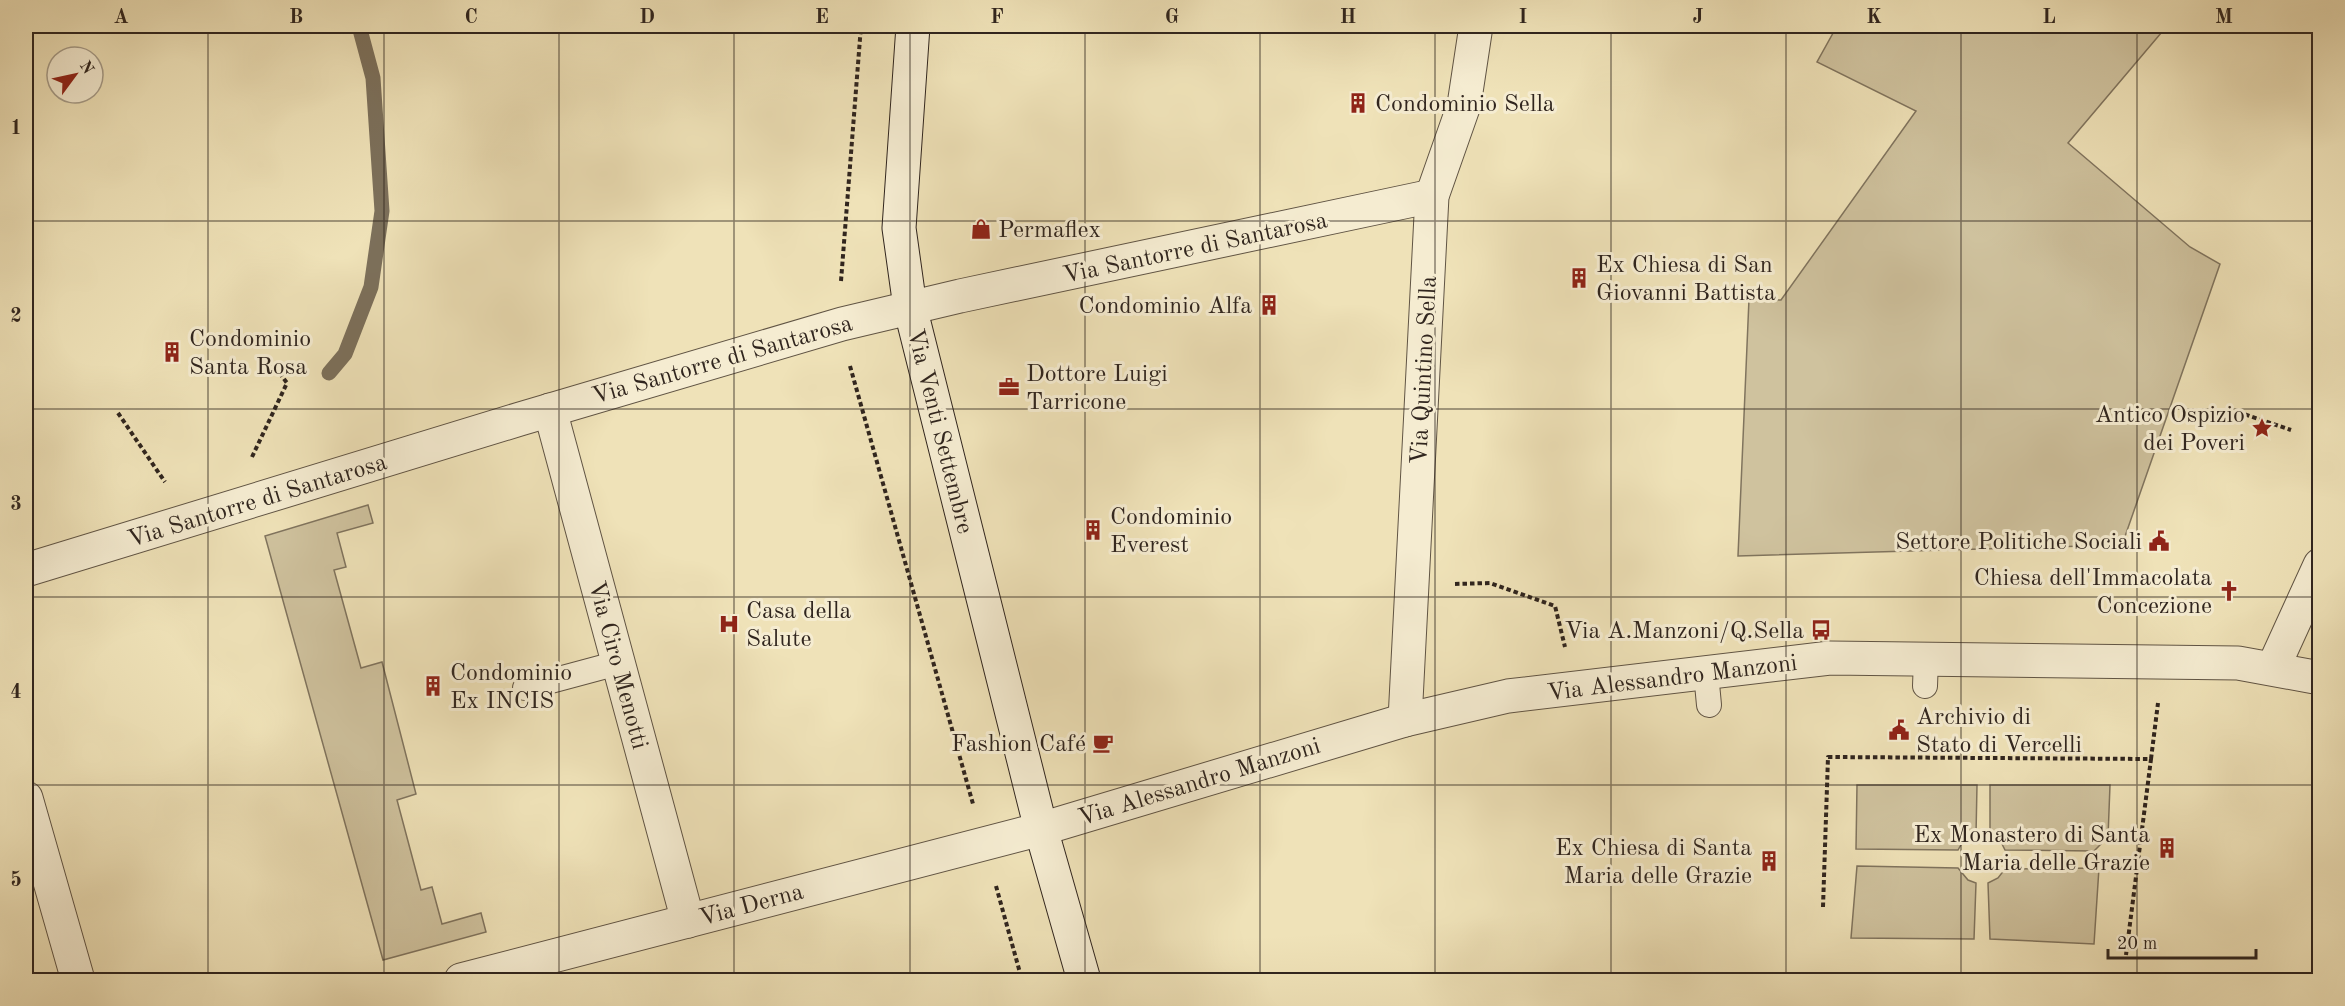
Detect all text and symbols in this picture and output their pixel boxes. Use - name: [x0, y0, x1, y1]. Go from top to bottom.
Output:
- text: A: [113, 8, 129, 28]
- text: B: [289, 8, 303, 28]
- text: C: [464, 8, 478, 28]
- text: D: [639, 8, 655, 28]
- text: E: [815, 8, 829, 28]
- text: F: [990, 8, 1004, 28]
- text: G: [1165, 8, 1179, 28]
- text: H: [1340, 8, 1356, 28]
- text: I: [1519, 8, 1527, 28]
- text: J: [1693, 8, 1704, 28]
- text: K: [1866, 8, 1882, 28]
- text: L: [2042, 8, 2056, 28]
- text: M: [2215, 8, 2233, 28]
- north arrow: [45, 45, 105, 105]
- text: N: [76, 58, 96, 78]
- building icon: Condominio Sella: [1346, 91, 1370, 115]
- place label: Condominio Sella: [1375, 93, 1555, 117]
- text: 1: [10, 119, 22, 139]
- street label: Via Santorre di Santarosa: [1061, 209, 1330, 289]
- shop icon: Permaflex: [969, 217, 993, 241]
- place label: Permaflex: [998, 219, 1101, 243]
- place label: Ex Chiesa di San Giovanni Battista: [1596, 254, 1776, 306]
- building icon: Ex Chiesa di San Giovanni Battista: [1567, 266, 1591, 290]
- street label: Via Quintino Sella: [1408, 275, 1442, 465]
- building icon: Condominio Alfa: [1257, 293, 1281, 317]
- place label: Condominio Alfa: [1078, 295, 1252, 319]
- text: 2: [10, 307, 22, 327]
- street label: Via Santorre di Santarosa: [590, 312, 856, 410]
- street label: Via Venti Settembre: [902, 327, 976, 536]
- place label: Condominio Santa Rosa: [189, 328, 311, 380]
- building icon: Condominio Santa Rosa: [160, 340, 184, 364]
- place label: Dottore Luigi Tarricone: [1026, 363, 1168, 415]
- office icon: Dottore Luigi Tarricone: [997, 375, 1021, 399]
- place label: Antico Ospizio dei Poveri: [2095, 404, 2245, 456]
- place icon: Antico Ospizio dei Poveri: [2250, 416, 2274, 440]
- street label: Via Santorre di Santarosa: [125, 451, 390, 553]
- text: 3: [10, 495, 22, 515]
- place label: Condominio Everest: [1110, 506, 1232, 558]
- building icon: Condominio Everest: [1081, 518, 1105, 542]
- public building icon: Settore Politiche Sociali: [2147, 529, 2171, 553]
- place label: Settore Politiche Sociali: [1895, 531, 2142, 555]
- place label: Chiesa dell'Immacolata Concezione: [1974, 567, 2212, 619]
- street label: Via Ciro Menotti: [583, 579, 651, 752]
- church icon: Chiesa dell'Immacolata Concezione: [2217, 579, 2241, 603]
- place label: Casa della Salute: [746, 600, 851, 652]
- hospital icon: Casa della Salute: [717, 612, 741, 636]
- bus stop icon: Via A.Manzoni/Q.Sella: [1809, 618, 1833, 642]
- place label: Via A.Manzoni/Q.Sella: [1565, 620, 1804, 644]
- street label: Via Alessandro Manzoni: [1546, 652, 1799, 706]
- place label: Condominio Ex INCIS: [450, 662, 572, 714]
- building icon: Condominio Ex INCIS: [421, 674, 445, 698]
- text: 4: [10, 683, 22, 703]
- place label: Archivio di Stato di Vercelli: [1916, 706, 2082, 758]
- public building icon: Archivio di Stato di Vercelli: [1887, 718, 1911, 742]
- cafe icon: Fashion Café: [1091, 731, 1115, 755]
- place label: Fashion Café: [951, 733, 1086, 757]
- street label: Via Alessandro Manzoni: [1076, 735, 1324, 831]
- place label: Ex Monastero di Santa Maria delle Grazie: [1913, 824, 2150, 876]
- building icon: Ex Monastero di Santa Maria delle Grazie: [2155, 836, 2179, 860]
- place label: Ex Chiesa di Santa Maria delle Grazie: [1555, 837, 1752, 889]
- building icon: Ex Chiesa di Santa Maria delle Grazie: [1757, 849, 1781, 873]
- text: 5: [10, 870, 22, 891]
- street label: Via Derna: [697, 880, 806, 931]
- scale bar: [2108, 922, 2256, 960]
- text: 20 m: [2117, 935, 2157, 953]

